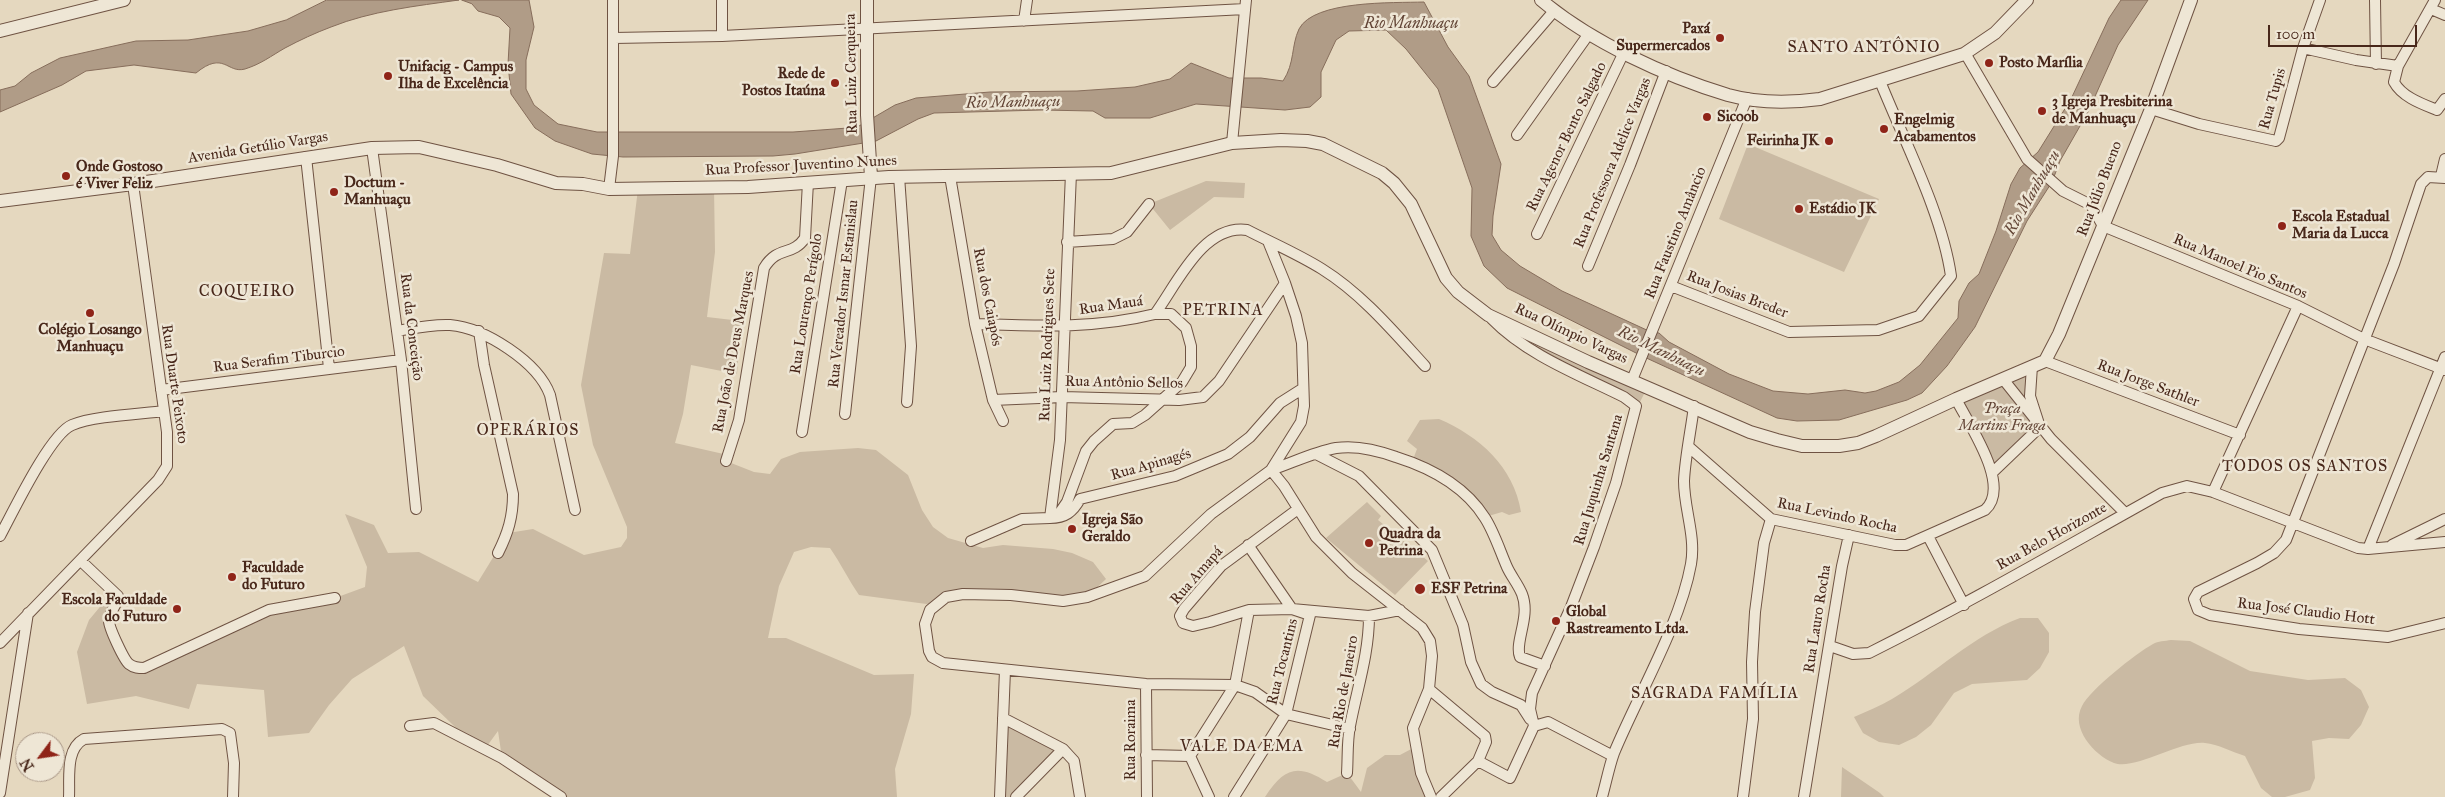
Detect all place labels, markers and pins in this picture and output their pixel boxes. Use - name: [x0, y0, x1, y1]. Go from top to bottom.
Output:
- place label: Paxá Supermercados: [1616, 20, 1710, 55]
- marker: Paxá Supermercados: [1714, 32, 1726, 44]
- place label: Posto Marília: [1999, 54, 2083, 72]
- marker: Posto Marília: [1983, 57, 1995, 69]
- place label: Unifacig - Campus Ilha de Excelência: [398, 58, 513, 93]
- place label: Rede de Postos Itaúna: [742, 65, 825, 100]
- marker: Unifacig - Campus Ilha de Excelência: [382, 70, 394, 82]
- marker: Rede de Postos Itaúna: [829, 77, 841, 89]
- place label: 3 Igreja Presbiterina de Manhuaçu: [2052, 93, 2172, 128]
- marker: 3 Igreja Presbiterina de Manhuaçu: [2036, 105, 2048, 117]
- place label: Sicoob: [1717, 108, 1759, 126]
- marker: Sicoob: [1701, 111, 1713, 123]
- place label: Engelmig Acabamentos: [1894, 111, 1976, 146]
- marker: Engelmig Acabamentos: [1878, 123, 1890, 135]
- place label: Feirinha JK: [1747, 132, 1819, 150]
- marker: Feirinha JK: [1823, 135, 1835, 147]
- place label: Onde Gostoso é Viver Feliz: [76, 158, 163, 193]
- marker: Onde Gostoso é Viver Feliz: [60, 170, 72, 182]
- place label: Doctum - Manhuaçu: [344, 174, 411, 209]
- marker: Doctum - Manhuaçu: [328, 186, 340, 198]
- place label: Estádio JK: [1809, 200, 1876, 218]
- marker: Estádio JK: [1793, 203, 1805, 215]
- place label: Escola Estadual Maria da Lucca: [2292, 208, 2390, 243]
- marker: Escola Estadual Maria da Lucca: [2276, 220, 2288, 232]
- marker: Colégio Losango Manhuaçu: [84, 307, 96, 319]
- place label: Colégio Losango Manhuaçu: [38, 321, 142, 356]
- place label: Igreja São Geraldo: [1082, 511, 1143, 546]
- marker: Igreja São Geraldo: [1066, 523, 1078, 535]
- place label: Quadra da Petrina: [1379, 525, 1441, 560]
- marker: Quadra da Petrina: [1363, 537, 1375, 549]
- place label: Faculdade do Futuro: [242, 559, 305, 594]
- marker: Faculdade do Futuro: [226, 571, 238, 583]
- place label: ESF Petrina: [1431, 580, 1507, 598]
- marker: ESF Petrina: [1413, 582, 1427, 596]
- place label: Escola Faculdade do Futuro: [61, 591, 167, 626]
- marker: Escola Faculdade do Futuro: [171, 603, 183, 615]
- place label: Global Rastreamento Ltda.: [1566, 603, 1688, 638]
- marker: Global Rastreamento Ltda.: [1550, 615, 1562, 627]

